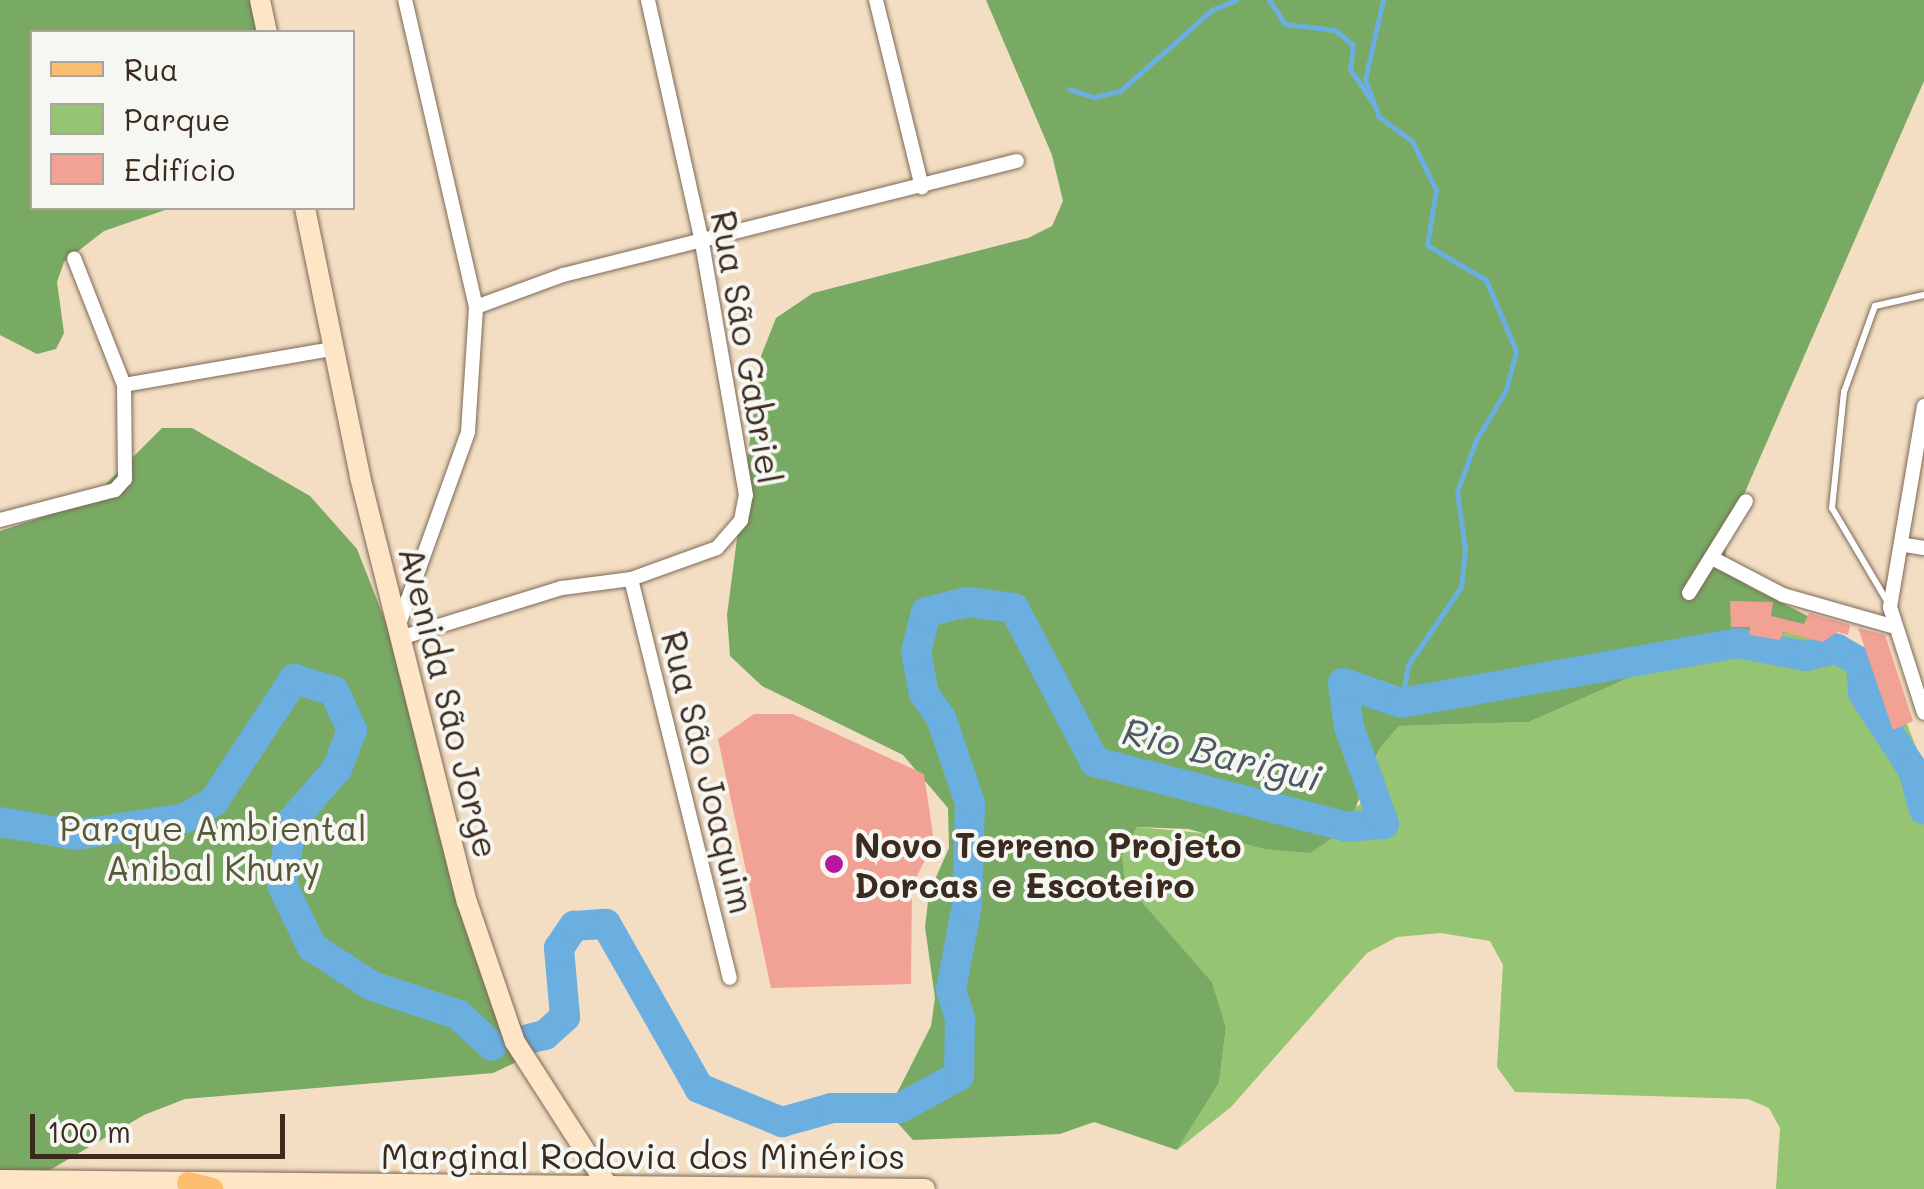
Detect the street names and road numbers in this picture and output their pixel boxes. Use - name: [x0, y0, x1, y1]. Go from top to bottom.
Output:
- street label: Rua São Gabriel: [703, 207, 793, 487]
- street label: Avenida São Jorge: [391, 542, 509, 862]
- street label: Rua São Joaquim: [654, 626, 764, 918]
- street label: Marginal Rodovia dos Minérios: [381, 1134, 905, 1176]

